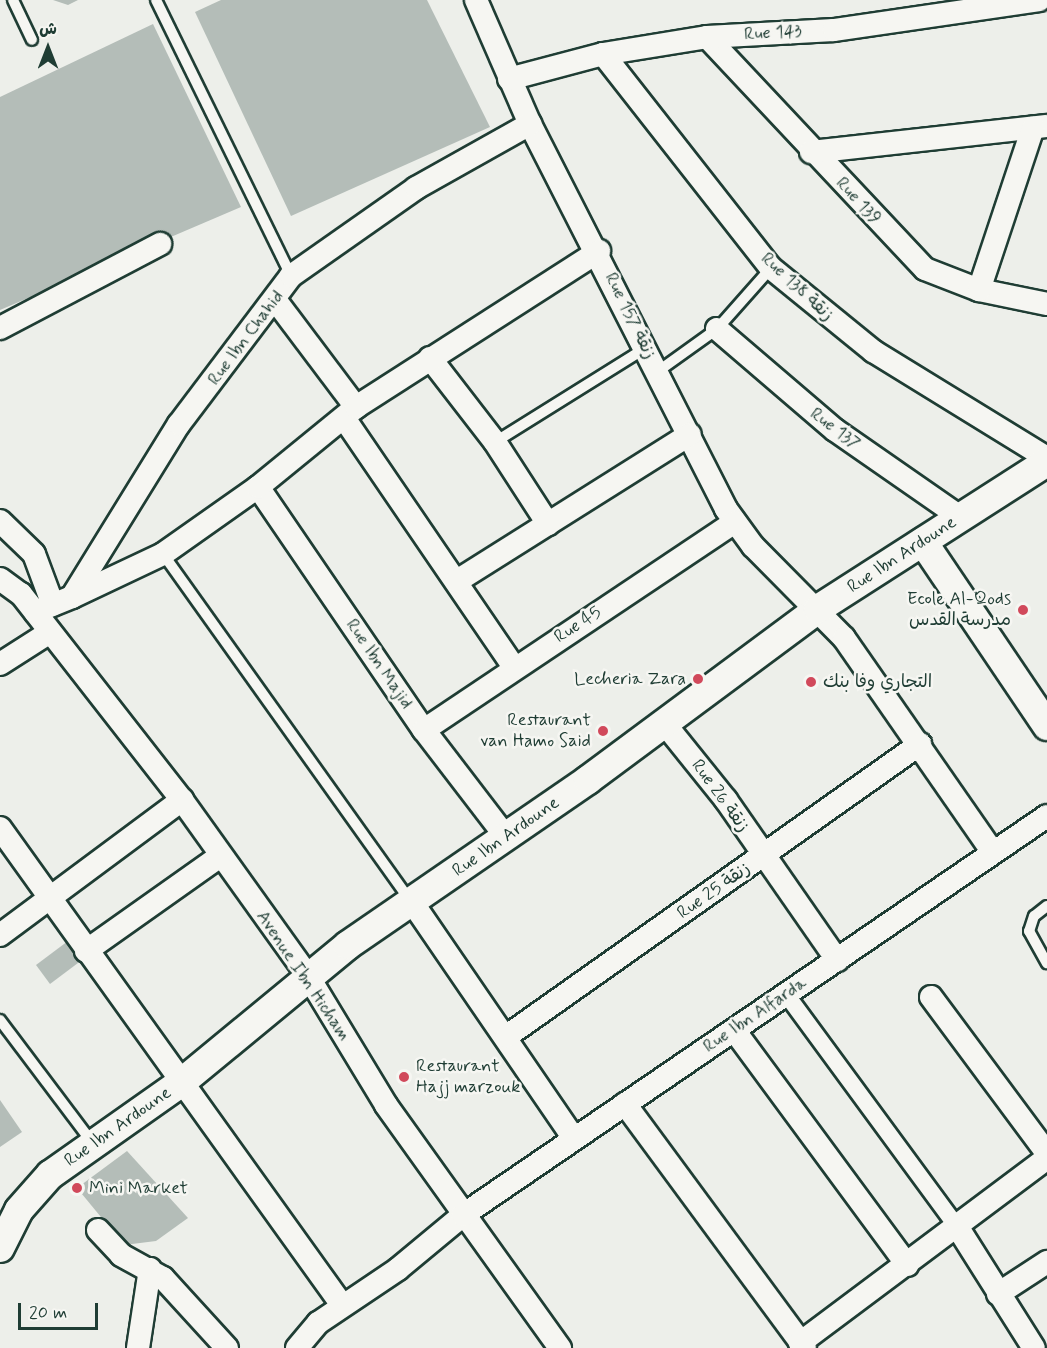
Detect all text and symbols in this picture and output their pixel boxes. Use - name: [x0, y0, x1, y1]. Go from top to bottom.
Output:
- north arrow: [18, 18, 78, 78]
- text: ش: [39, 19, 57, 40]
- street label: Rue 143: [744, 21, 802, 45]
- street label: Rue 139: [831, 173, 885, 229]
- street label: Rue 138 زنقة: [756, 248, 838, 326]
- street label: Rue 157 زنقة: [600, 269, 660, 363]
- street label: Rue Ibn Chahid: [202, 285, 290, 391]
- street label: Rue 137: [806, 403, 864, 455]
- street label: Rue Ibn Ardoune: [840, 510, 964, 600]
- place label: Ecole Al-Qods مدرسة القدس: [907, 589, 1011, 632]
- street label: Rue 45: [550, 602, 606, 648]
- marker: Ecole Al-Qods مدرسة القدس: [1016, 603, 1030, 617]
- street label: Rue Ibn Majid: [339, 612, 419, 716]
- place label: Lecheria Zara: [574, 668, 686, 690]
- place label: التجاري وفا بنك: [823, 671, 932, 693]
- marker: Lecheria Zara: [691, 672, 705, 686]
- marker: التجاري وفا بنك: [804, 675, 818, 689]
- place label: Restaurant van Hamo Said: [476, 710, 591, 752]
- marker: Restaurant van Hamo Said: [596, 724, 610, 738]
- street label: Rue 26 زنقة: [686, 755, 754, 837]
- street label: Rue Ibn Ardoune: [445, 790, 567, 884]
- street label: Rue 25 زنقة: [673, 858, 755, 924]
- street label: Avenue Ibn Hicham: [252, 907, 354, 1045]
- street label: Rue Ibn Alfarda: [697, 971, 813, 1059]
- place label: Restaurant Hajj marzouk: [416, 1056, 520, 1098]
- marker: Restaurant Hajj marzouk: [397, 1070, 411, 1084]
- street label: Rue Ibn Ardoune: [57, 1080, 179, 1174]
- place label: Mini Market: [89, 1177, 188, 1199]
- marker: Mini Market: [70, 1181, 84, 1195]
- scale bar: [21, 1291, 100, 1329]
- text: 20 m: [29, 1301, 67, 1325]

